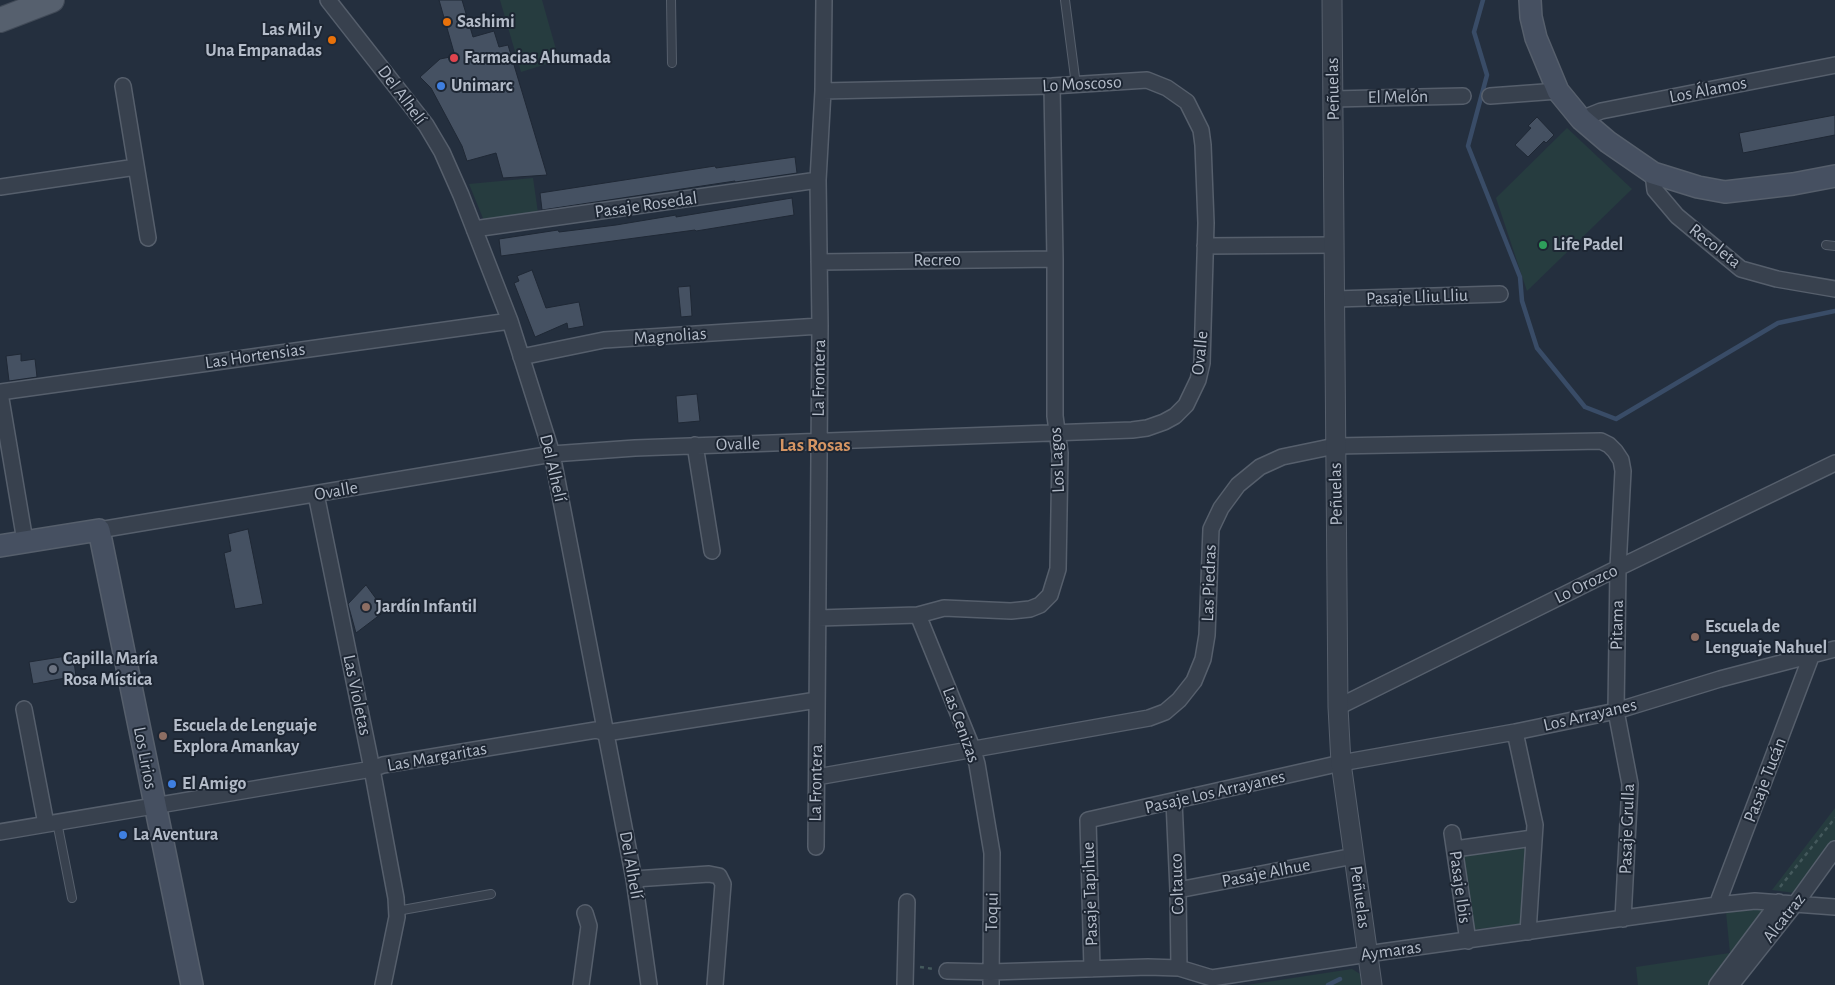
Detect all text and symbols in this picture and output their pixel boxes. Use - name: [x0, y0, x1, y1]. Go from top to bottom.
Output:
- place label: Sashimi: [457, 11, 515, 33]
- marker: Sashimi: [441, 16, 453, 28]
- place label: Las Mil y Una Empanadas: [205, 19, 322, 62]
- marker: Las Mil y Una Empanadas: [326, 34, 338, 46]
- place label: Farmacias Ahumada: [464, 47, 611, 69]
- marker: Farmacias Ahumada: [448, 52, 460, 64]
- street label: Peñuelas: [1322, 57, 1344, 121]
- street label: Del Alhelí: [373, 61, 431, 129]
- street label: Lo Moscoso: [1042, 71, 1122, 97]
- street label: Los Álamos: [1667, 72, 1749, 108]
- place label: Unimarc: [451, 75, 513, 97]
- marker: Unimarc: [435, 80, 447, 92]
- street label: El Melón: [1368, 86, 1428, 108]
- street label: Pasaje Rosedal: [593, 187, 699, 223]
- street label: Recoleta: [1685, 219, 1745, 273]
- place label: Life Padel: [1553, 234, 1623, 256]
- marker: Life Padel: [1537, 239, 1549, 251]
- street label: Recreo: [913, 249, 961, 271]
- street label: Pasaje Lliu Lliu: [1366, 284, 1468, 310]
- street label: Magnolias: [633, 323, 707, 349]
- street label: Ovalle: [1187, 330, 1213, 376]
- street label: Las Hortensias: [204, 338, 306, 374]
- street label: La Frontera: [808, 339, 830, 417]
- street label: Los Lagos: [1044, 427, 1070, 493]
- street label: Del Alhelí: [535, 432, 571, 504]
- street label: Ovalle: [716, 432, 760, 456]
- district label: Las Rosas: [779, 434, 851, 456]
- street label: Peñuelas: [1325, 462, 1347, 526]
- street label: Ovalle: [312, 477, 360, 505]
- street label: Las Piedras: [1197, 544, 1221, 622]
- street label: Lo Orozco: [1551, 559, 1621, 609]
- place label: Jardín Infantil: [376, 596, 477, 618]
- street label: Pitama: [1606, 600, 1628, 650]
- marker: Jardín Infantil: [360, 601, 372, 613]
- place label: Escuela de Lenguaje Nahuel: [1705, 616, 1827, 659]
- marker: Escuela de Lenguaje Nahuel: [1689, 631, 1701, 643]
- place label: Capilla María Rosa Mística: [63, 648, 158, 691]
- street label: Las Violetas: [338, 653, 376, 737]
- marker: Capilla María Rosa Mística: [47, 663, 59, 675]
- street label: Las Cenizas: [937, 684, 985, 766]
- street label: Los Arrayanes: [1541, 694, 1639, 736]
- place label: Escuela de Lenguaje Explora Amankay: [173, 715, 317, 758]
- street label: Los Lirios: [128, 725, 162, 791]
- marker: Escuela de Lenguaje Explora Amankay: [157, 730, 169, 742]
- street label: Pasaje Tucán: [1739, 735, 1791, 825]
- street label: Las Margaritas: [385, 738, 489, 776]
- street label: La Frontera: [805, 744, 827, 822]
- street label: Pasaje Los Arrayanes: [1143, 765, 1287, 819]
- place label: El Amigo: [182, 773, 247, 795]
- marker: El Amigo: [166, 778, 178, 790]
- street label: Pasaje Grulla: [1615, 783, 1639, 875]
- place label: La Aventura: [133, 824, 218, 846]
- marker: La Aventura: [117, 829, 129, 841]
- street label: Del Alhelí: [614, 829, 648, 901]
- street label: Pasaje Tapihue: [1077, 841, 1103, 947]
- street label: Pasaje Ibis: [1444, 849, 1476, 925]
- street label: Coltauco: [1165, 853, 1189, 915]
- street label: Pasaje Alhue: [1220, 854, 1312, 892]
- street label: Peñuelas: [1345, 864, 1375, 930]
- street label: Alcatraz: [1758, 889, 1810, 947]
- street label: Toqui: [981, 892, 1003, 932]
- street label: Aymaras: [1359, 936, 1423, 966]

